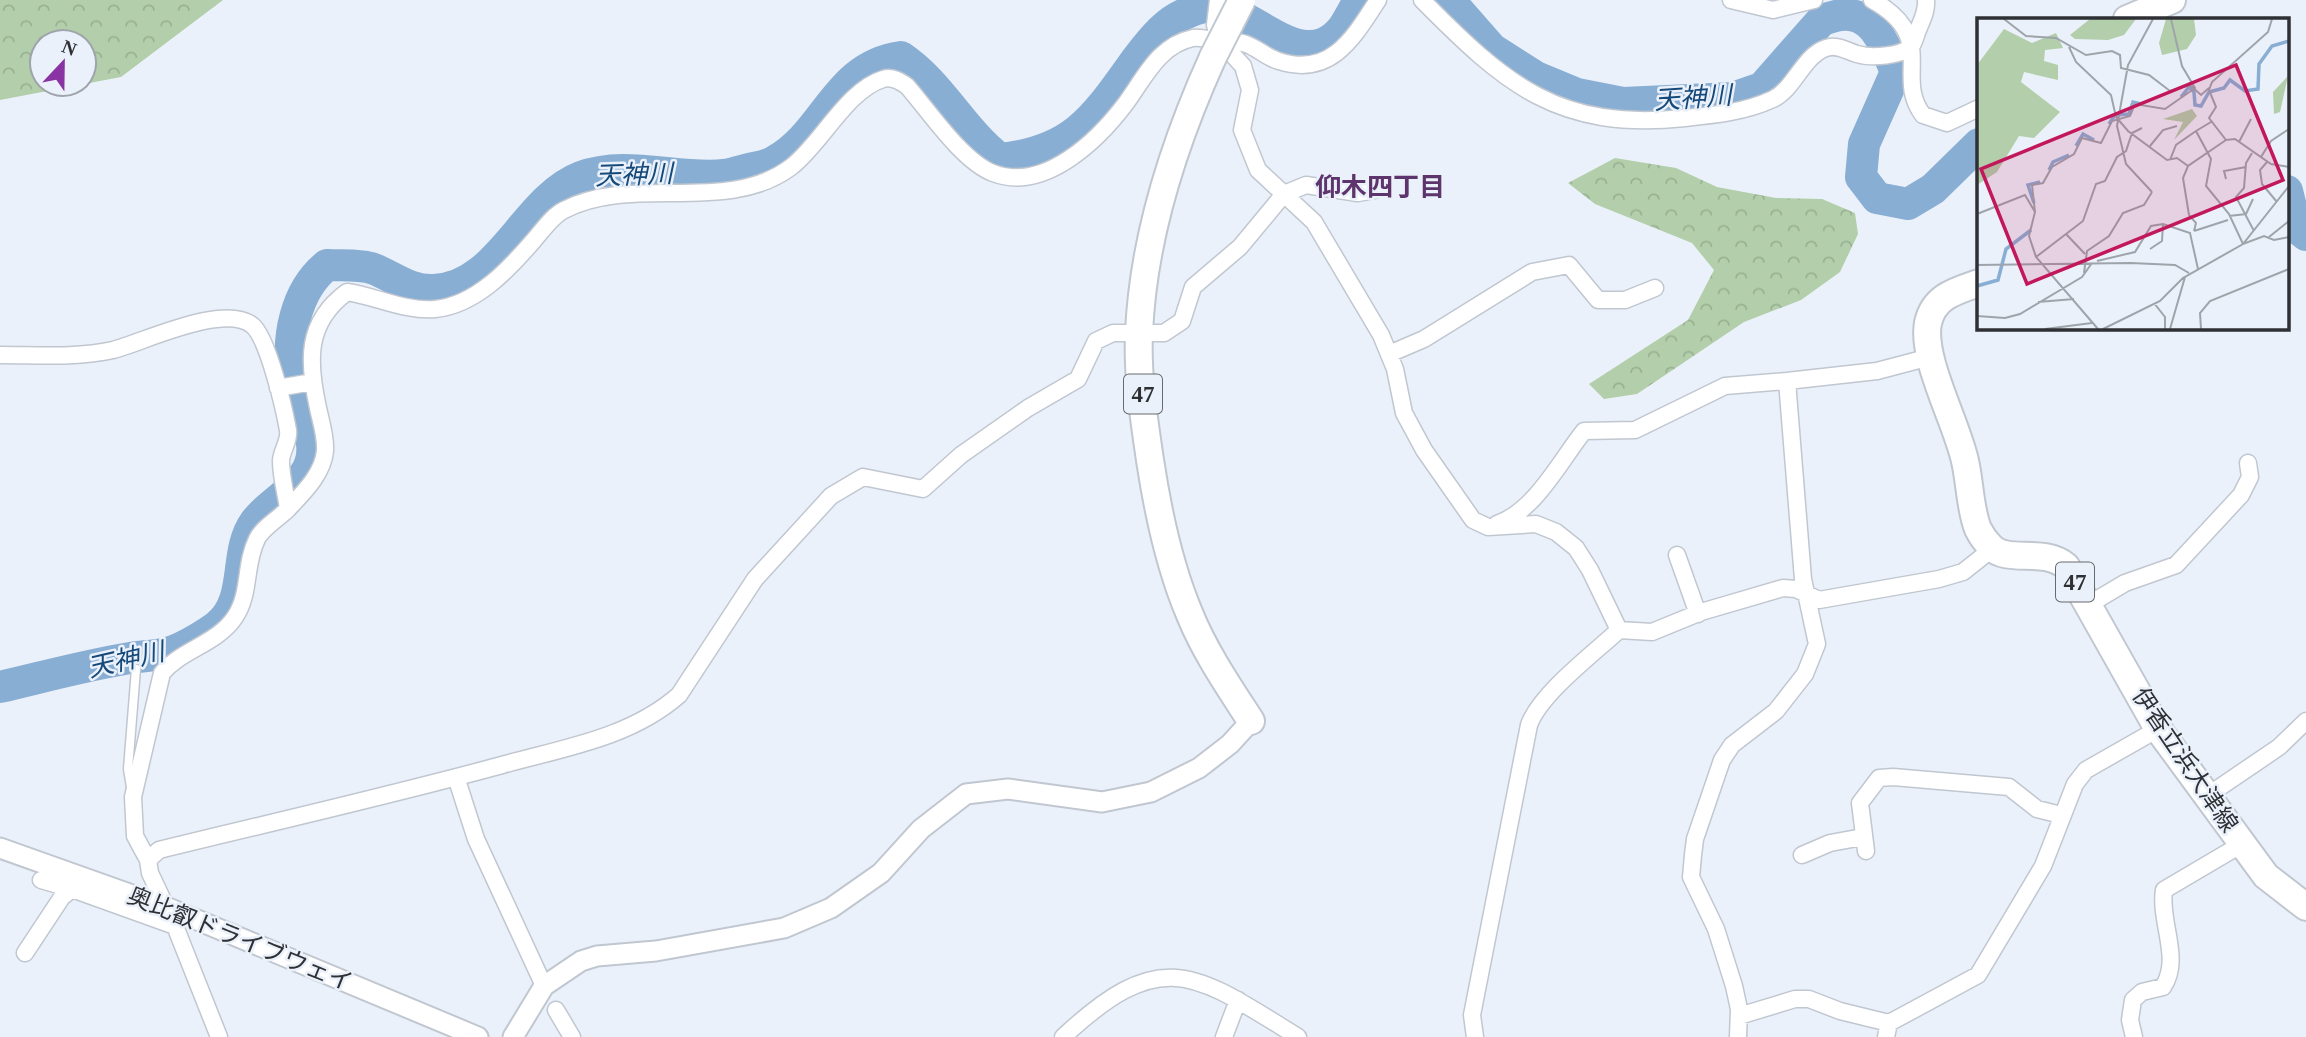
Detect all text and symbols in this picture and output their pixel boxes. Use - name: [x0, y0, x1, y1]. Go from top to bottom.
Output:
- inset map: [1977, 18, 2288, 329]
- north arrow: [28, 28, 98, 98]
- text: N: [59, 35, 80, 60]
- water label: 天神川: [1653, 81, 1736, 115]
- water label: 天神川: [595, 159, 676, 191]
- district label: 仰木四丁目: [1315, 173, 1445, 202]
- road number: 47: [1124, 374, 1162, 414]
- road number: 47: [2056, 562, 2094, 602]
- water label: 天神川: [85, 636, 170, 683]
- street label: 伊香立浜大津線: [2127, 683, 2243, 837]
- street label: 奥比叡ドライブウェイ: [124, 882, 356, 996]

